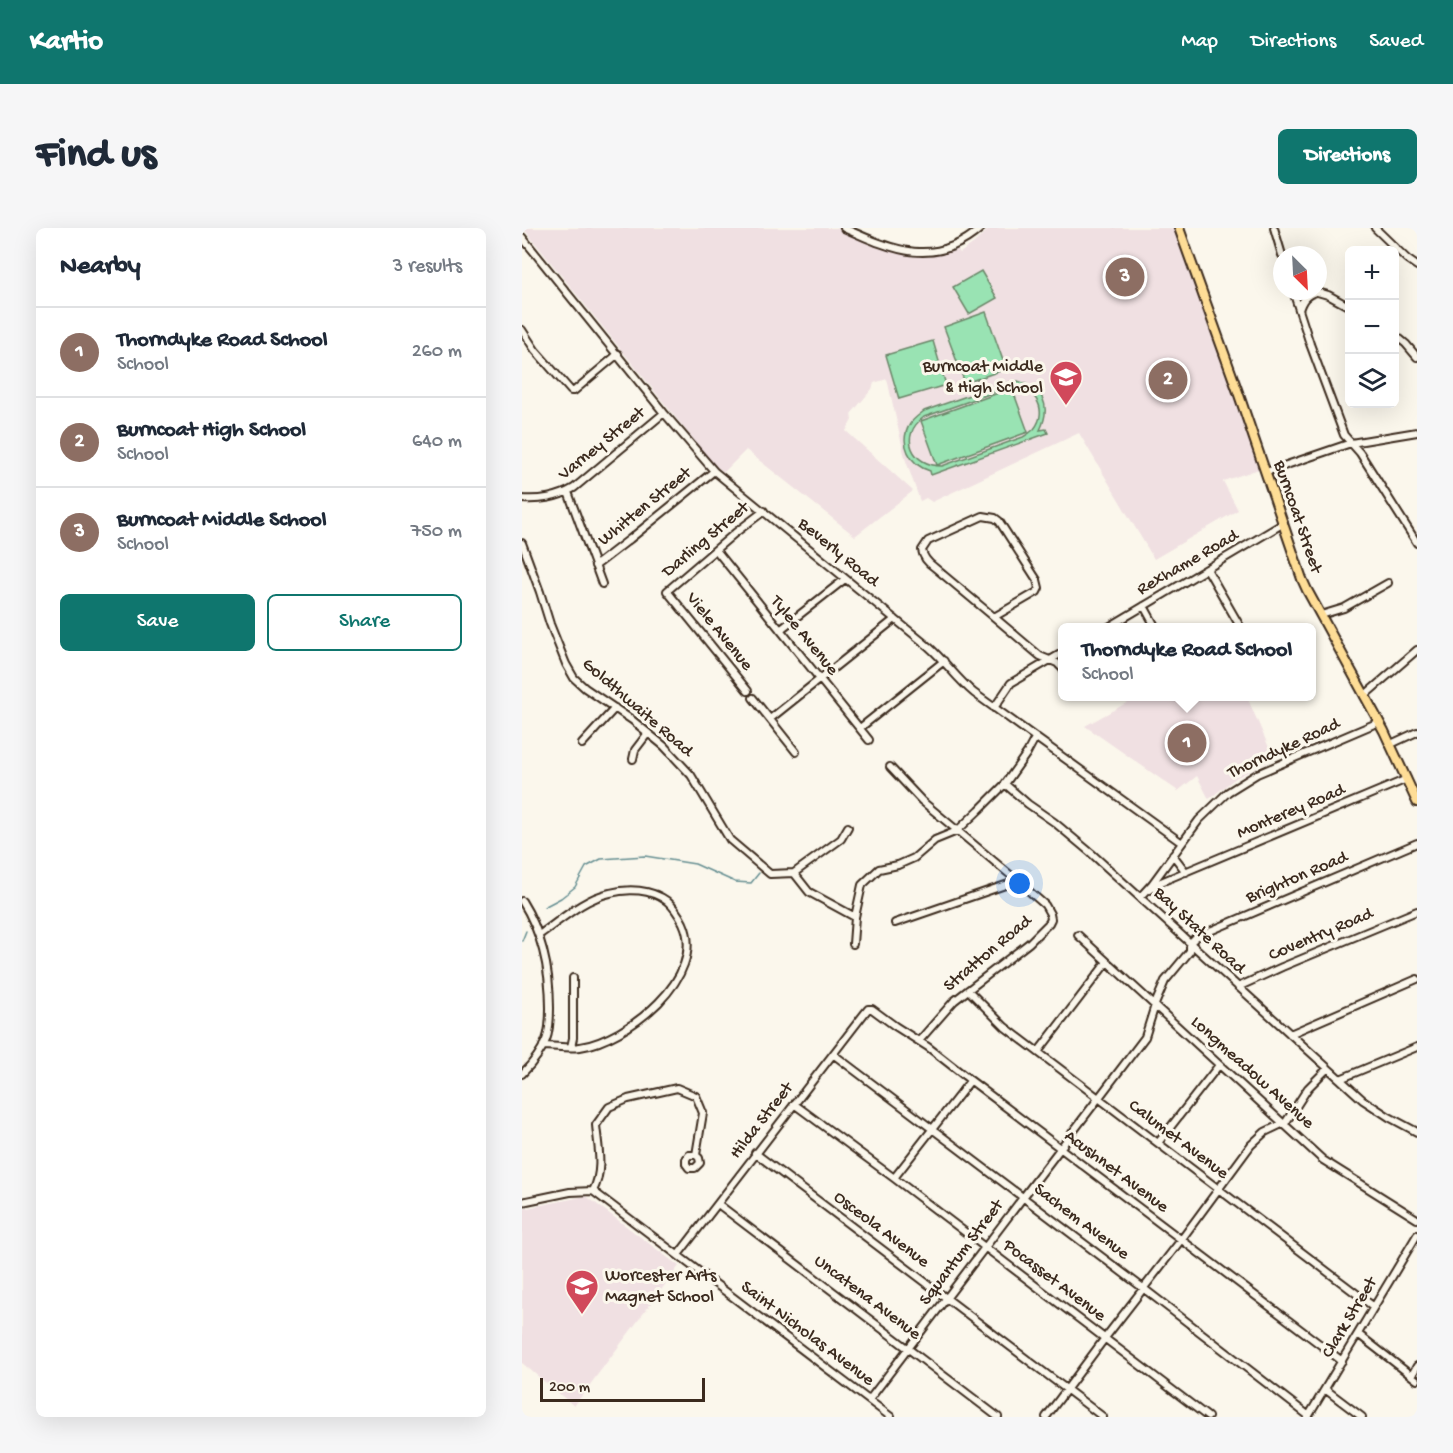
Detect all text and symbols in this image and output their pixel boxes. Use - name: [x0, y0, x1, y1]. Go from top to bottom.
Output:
- text: Kartio: [30, 26, 103, 59]
- text: Map: [1181, 30, 1218, 55]
- text: Directions: [1251, 30, 1336, 55]
- text: Saved: [1369, 30, 1423, 55]
- button: Directions: [1278, 129, 1417, 184]
- text: Find us: [36, 132, 156, 181]
- north arrow: [1273, 246, 1327, 300]
- map controls: [1345, 246, 1399, 408]
- button: +: [1345, 246, 1399, 300]
- text: Nearby: [60, 252, 141, 283]
- pin: 3: [1106, 254, 1144, 300]
- text: 3 results: [393, 256, 462, 279]
- button: −: [1345, 300, 1399, 354]
- text: Thorndyke Road School: [117, 328, 327, 354]
- text: 1: [75, 341, 84, 364]
- text: 260 m: [412, 341, 462, 364]
- text: School: [117, 354, 169, 377]
- button: layers: [1345, 354, 1399, 408]
- place label: Burncoat Middle & High School: [922, 357, 1044, 399]
- pin: 2: [1148, 358, 1188, 402]
- school or university icon: Burncoat Middle & High School: [1048, 359, 1084, 406]
- street label: Varney Street: [554, 402, 651, 486]
- text: Burncoat High School: [117, 418, 306, 444]
- text: 2: [75, 431, 84, 454]
- text: 640 m: [412, 431, 462, 454]
- text: School: [117, 444, 169, 467]
- street label: Burncoat Street: [1268, 457, 1327, 578]
- street label: Whitten Street: [594, 462, 697, 551]
- street label: Darling Street: [657, 497, 755, 583]
- text: Burncoat Middle School: [117, 508, 327, 534]
- street label: Beverly Road: [792, 513, 884, 593]
- text: 3: [74, 521, 85, 544]
- text: 750 m: [411, 521, 462, 544]
- street label: Rexhame Road: [1134, 525, 1244, 600]
- text: School: [117, 534, 169, 557]
- street label: Viele Avenue: [680, 588, 757, 676]
- street label: Tylee Avenue: [765, 591, 843, 681]
- button: Save: [60, 594, 255, 651]
- button: Share: [267, 594, 462, 651]
- popup: [1058, 623, 1316, 701]
- text: Thorndyke Road School: [1082, 638, 1292, 664]
- street label: Goldthwaite Road: [577, 654, 698, 763]
- text: School: [1082, 664, 1134, 687]
- street label: Thorndyke Road: [1224, 713, 1345, 785]
- pin: 1: [1168, 720, 1206, 766]
- street label: Monterey Road: [1234, 779, 1349, 844]
- street label: Brighton Road: [1242, 847, 1352, 909]
- your location: [1005, 869, 1034, 898]
- street label: Bay State Road: [1148, 882, 1250, 980]
- street label: Coventry Road: [1266, 903, 1378, 966]
- street label: Stratton Road: [940, 910, 1037, 997]
- street label: Longmeadow Avenue: [1186, 1012, 1319, 1134]
- street label: Hilda Street: [726, 1077, 799, 1163]
- street label: Calumet Avenue: [1124, 1096, 1233, 1185]
- street label: Acushnet Avenue: [1060, 1126, 1173, 1218]
- street label: Sachem Avenue: [1029, 1179, 1134, 1265]
- street label: Osceola Avenue: [829, 1187, 934, 1273]
- street label: Squantum Street: [915, 1195, 1010, 1310]
- street label: Pocasset Avenue: [997, 1235, 1110, 1327]
- street label: Uncatena Avenue: [809, 1251, 925, 1346]
- place label: Worcester Arts Magnet School: [605, 1266, 718, 1308]
- school or university icon: Worcester Arts Magnet School: [564, 1268, 600, 1315]
- street label: Clark Street: [1318, 1272, 1383, 1362]
- street label: Saint Nicholas Avenue: [736, 1277, 879, 1392]
- scale bar: [540, 1375, 705, 1402]
- text: 200 m: [549, 1379, 590, 1398]

